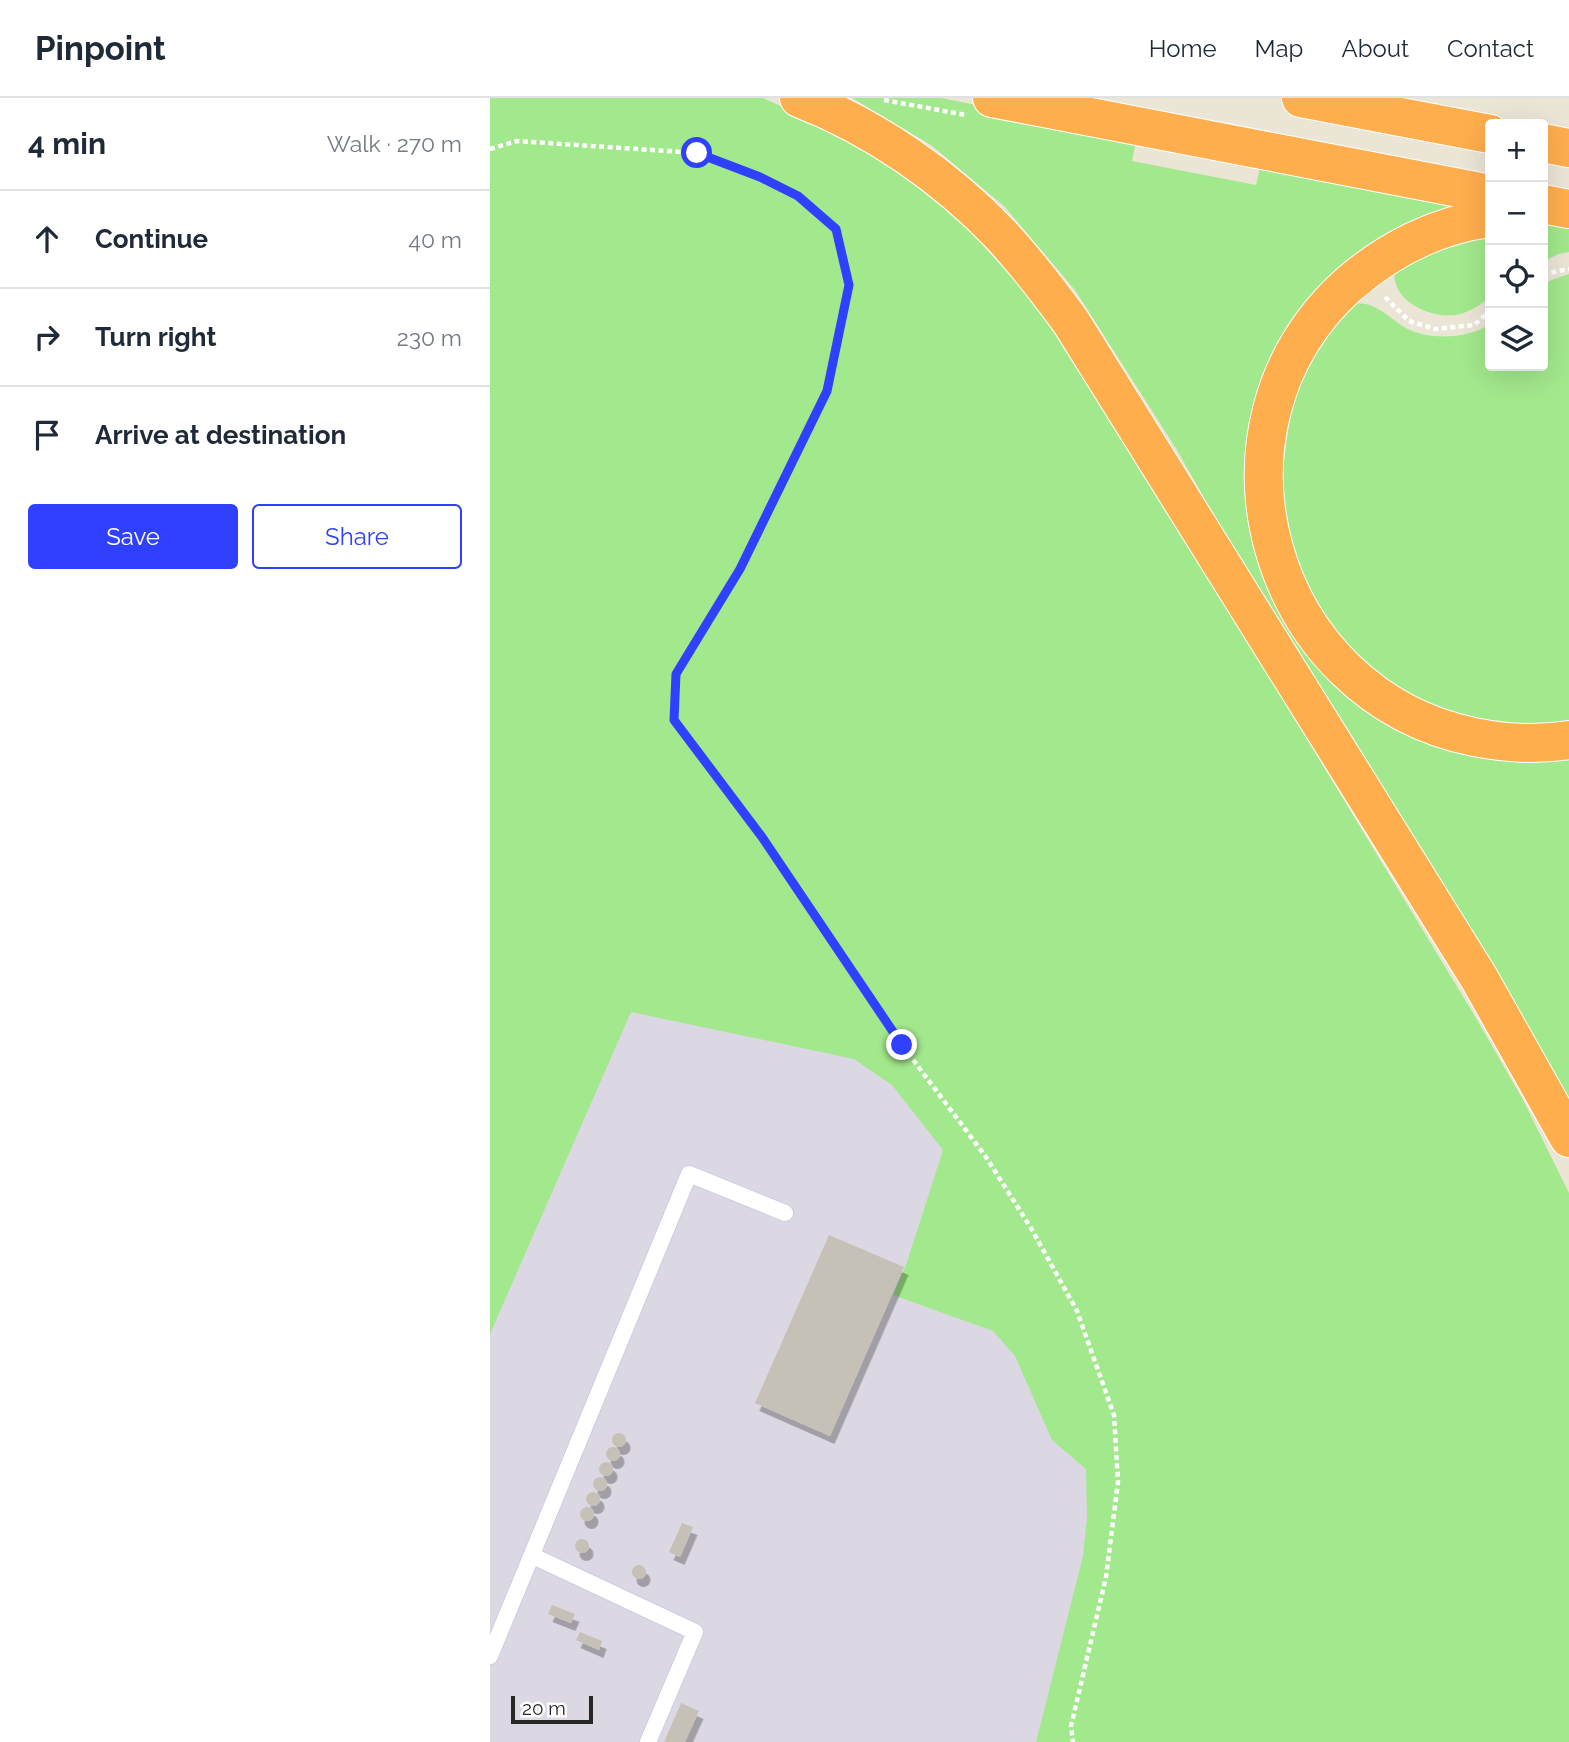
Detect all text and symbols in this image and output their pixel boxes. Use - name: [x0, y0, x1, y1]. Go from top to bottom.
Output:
- text: Pinpoint: [35, 29, 166, 68]
- text: Home: [1149, 34, 1217, 63]
- text: Map: [1255, 34, 1303, 63]
- text: About: [1341, 34, 1409, 63]
- text: Contact: [1447, 34, 1534, 63]
- map controls: [1485, 119, 1548, 371]
- button: +: [1485, 119, 1548, 182]
- text: 4 min: [28, 126, 106, 161]
- text: Walk · 270 m: [327, 130, 462, 157]
- route start: [681, 137, 712, 168]
- button: −: [1485, 182, 1548, 245]
- icon: ahead: [28, 220, 66, 258]
- text: Continue: [95, 224, 208, 254]
- text: 40 m: [408, 226, 462, 253]
- button: locate: [1485, 245, 1548, 308]
- button: layers: [1485, 308, 1548, 371]
- icon: right: [28, 318, 66, 356]
- text: Turn right: [95, 322, 216, 352]
- text: 230 m: [397, 324, 462, 351]
- icon: arrive: [28, 416, 66, 454]
- text: Arrive at destination: [95, 420, 346, 450]
- button: Save: [28, 504, 238, 569]
- button: Share: [252, 504, 462, 569]
- route end: [886, 1029, 917, 1060]
- scale bar: [511, 1693, 593, 1725]
- text: 20 m: [522, 1697, 566, 1719]

